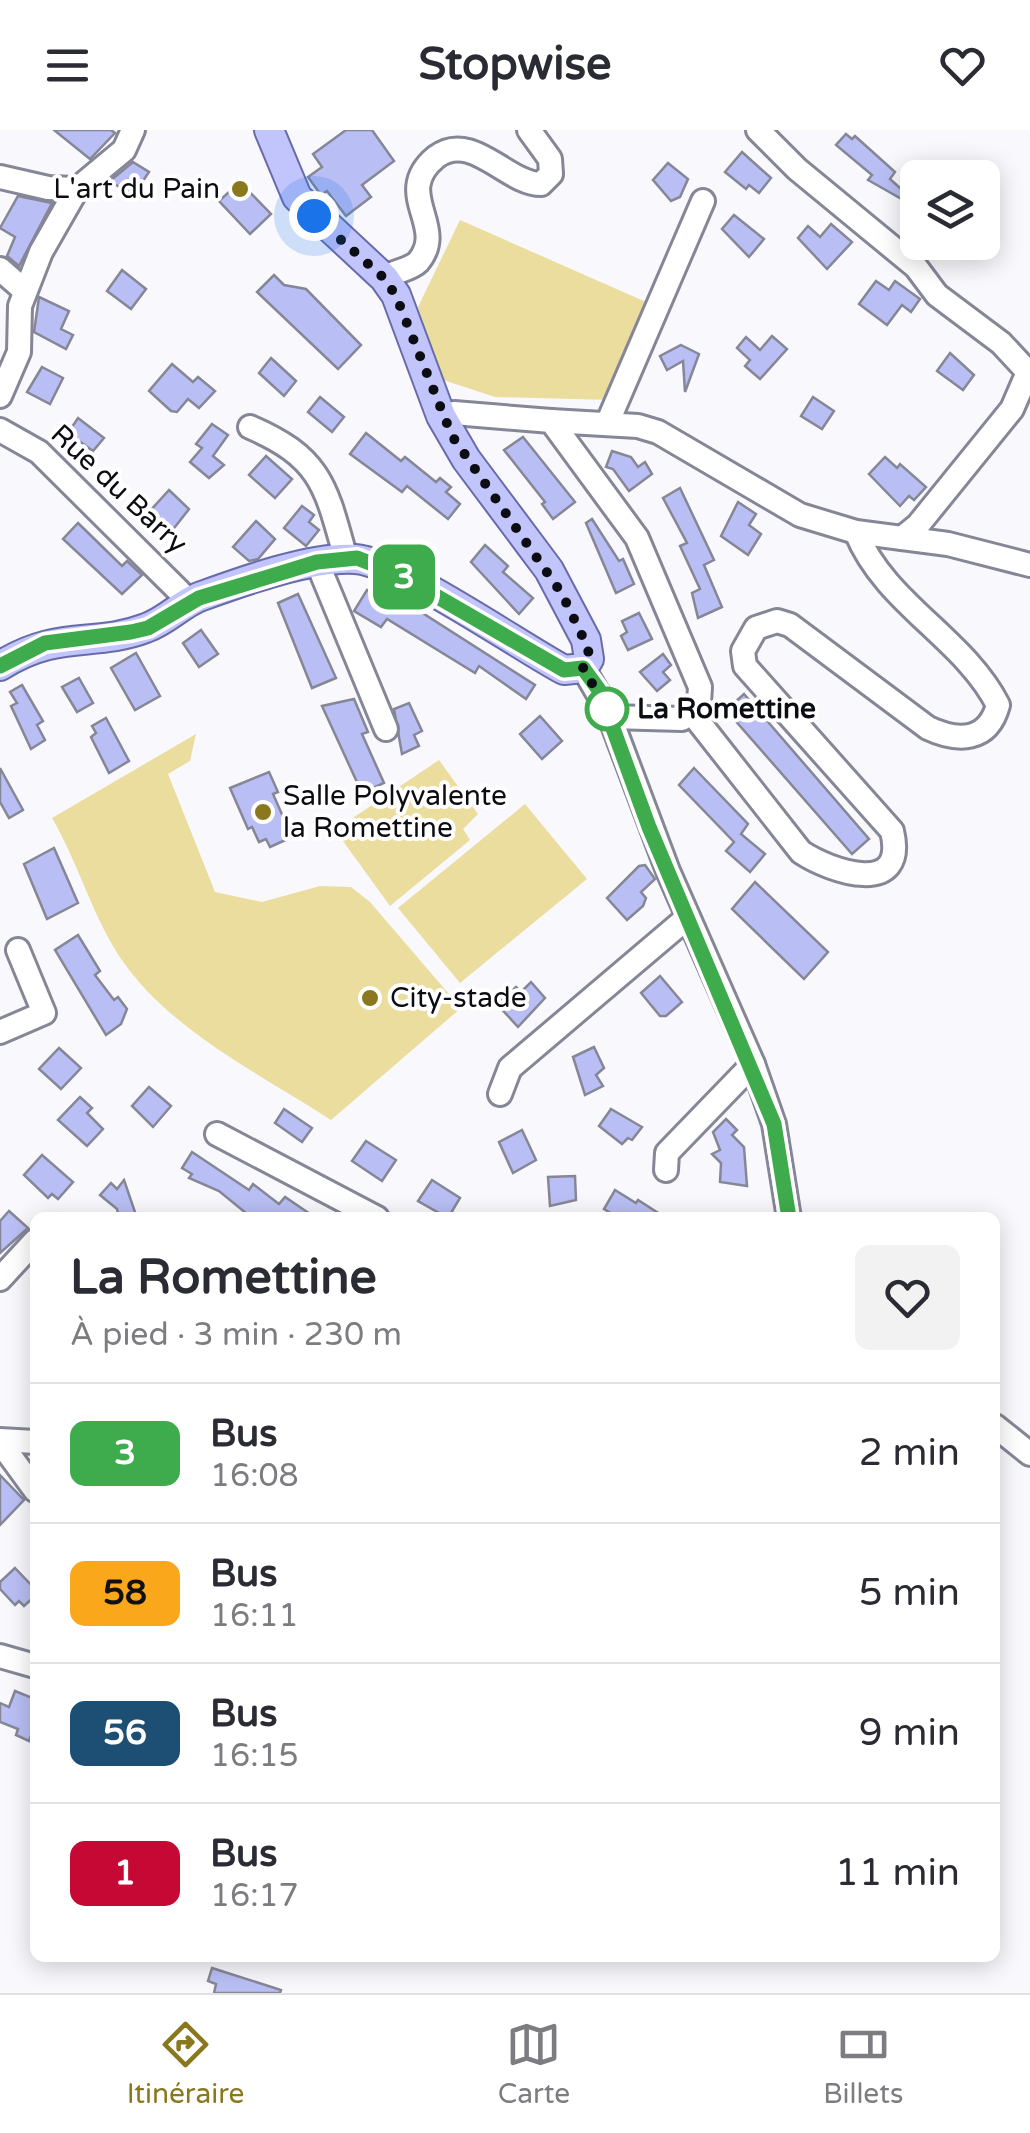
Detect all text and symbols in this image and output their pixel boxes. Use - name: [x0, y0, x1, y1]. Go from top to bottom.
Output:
- icon: menu: [40, 38, 95, 93]
- text: Stopwise: [419, 38, 611, 92]
- icon: heart: [935, 38, 990, 93]
- map controls: [900, 160, 1000, 260]
- button: layers: [900, 160, 1000, 260]
- place label: L'art du Pain: [53, 172, 220, 206]
- marker: L'art du Pain: [229, 178, 251, 200]
- your location: [289, 191, 339, 241]
- street label: Rue du Barry: [44, 417, 194, 561]
- line badge: 3: [372, 544, 436, 610]
- text: 3: [393, 556, 415, 598]
- marker: La Romettine: [586, 688, 628, 730]
- place label: La Romettine: [637, 692, 816, 726]
- place label: Salle Polyvalente la Romettine: [283, 779, 507, 845]
- marker: Salle Polyvalente la Romettine: [252, 801, 274, 823]
- place label: City-stade: [390, 981, 527, 1015]
- marker: City-stade: [359, 987, 381, 1009]
- button: heart: [855, 1245, 960, 1350]
- text: La Romettine: [70, 1249, 377, 1307]
- text: À pied · 3 min · 230 m: [70, 1316, 402, 1354]
- text: Bus: [210, 1411, 277, 1457]
- text: 2 min: [859, 1430, 960, 1476]
- text: 3: [114, 1432, 136, 1474]
- text: 16:08: [210, 1457, 299, 1495]
- text: Bus: [210, 1551, 277, 1597]
- text: 5 min: [859, 1570, 960, 1616]
- text: 58: [103, 1572, 147, 1614]
- text: 16:11: [210, 1597, 299, 1635]
- text: Bus: [210, 1691, 277, 1737]
- text: 9 min: [859, 1710, 960, 1756]
- text: 56: [103, 1712, 147, 1754]
- text: 16:15: [210, 1737, 299, 1775]
- text: Bus: [210, 1831, 277, 1877]
- text: 11 min: [835, 1850, 960, 1896]
- text: 1: [114, 1852, 136, 1894]
- text: 16:17: [210, 1877, 299, 1915]
- tab: Itinéraire: [127, 2017, 244, 2111]
- tab: Carte: [498, 2017, 570, 2111]
- tab: Billets: [823, 2017, 903, 2111]

